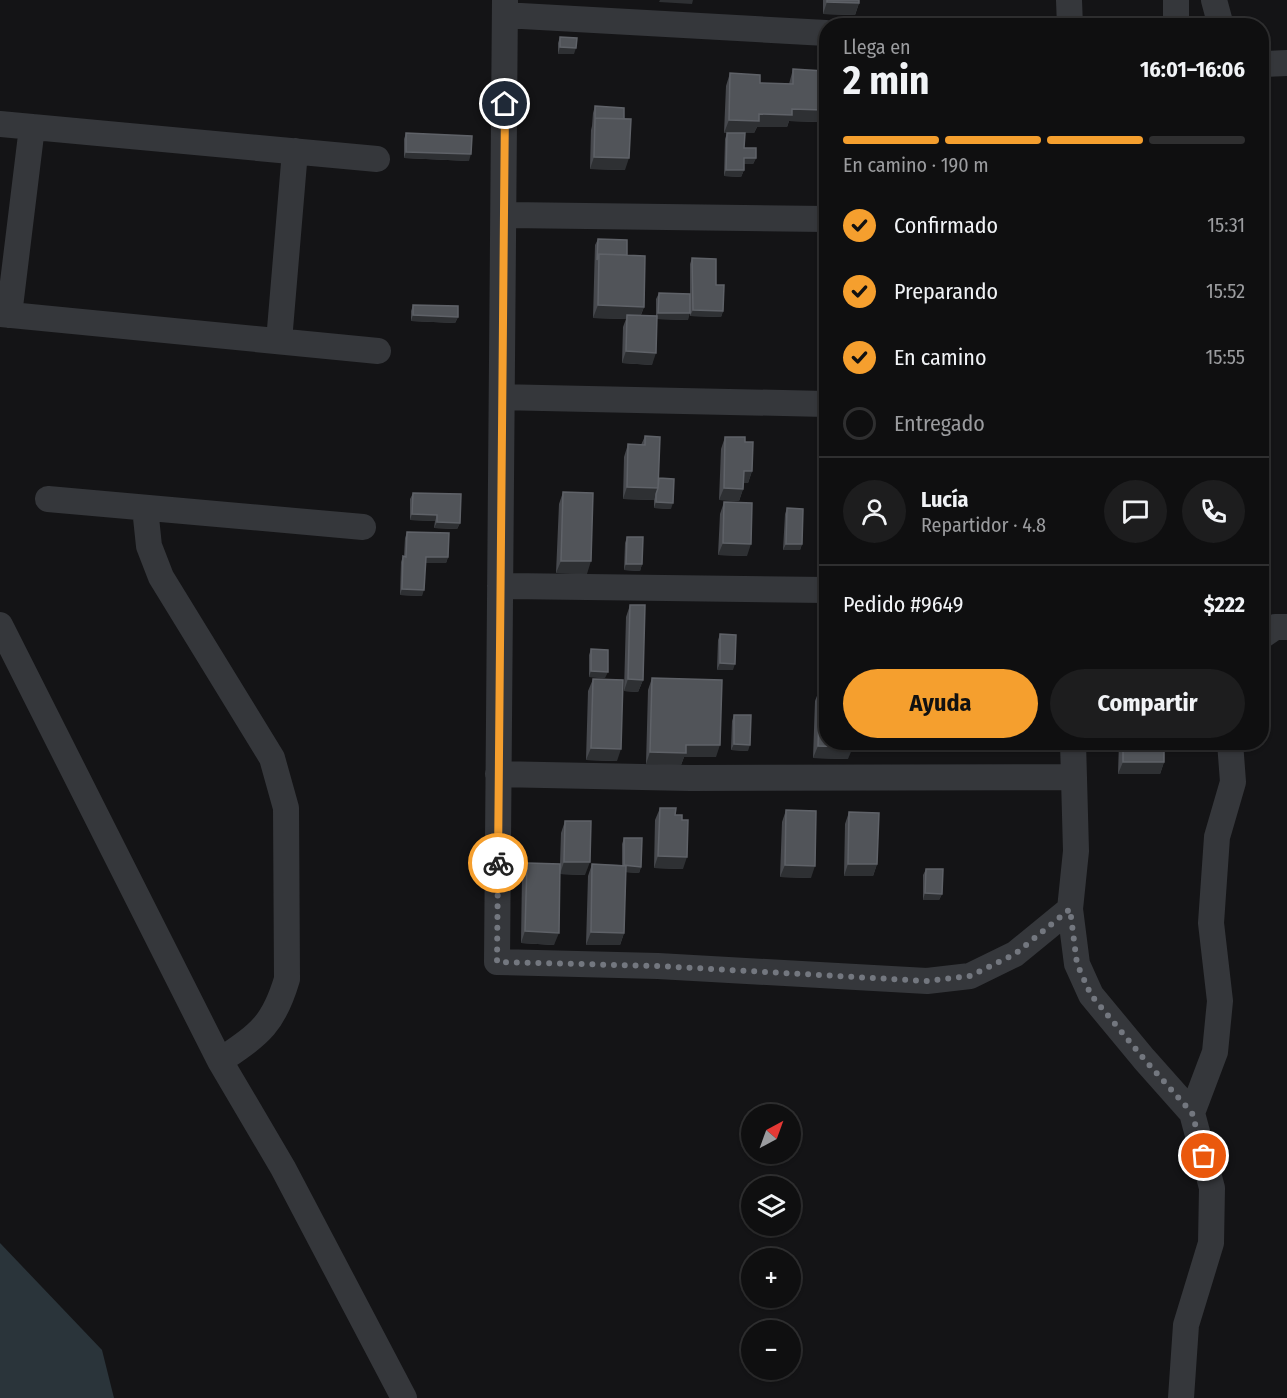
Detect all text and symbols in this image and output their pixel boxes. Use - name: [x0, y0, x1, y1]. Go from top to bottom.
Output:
- text: Llega en: [843, 35, 911, 59]
- text: 16:01–16:06: [1140, 56, 1245, 83]
- text: 2 min: [843, 58, 929, 104]
- pin: [479, 78, 530, 129]
- icon: home: [488, 87, 521, 120]
- text: En camino · 190 m: [843, 153, 989, 177]
- icon: check: [843, 209, 876, 242]
- text: Confirmado: [894, 212, 998, 239]
- text: 15:31: [1207, 213, 1245, 237]
- icon: check: [843, 275, 876, 308]
- text: Preparando: [894, 278, 998, 305]
- text: 15:52: [1206, 279, 1245, 303]
- icon: check: [843, 341, 876, 374]
- text: En camino: [894, 344, 986, 371]
- text: 15:55: [1205, 345, 1245, 369]
- text: Entregado: [894, 410, 985, 437]
- button: person: [843, 480, 906, 543]
- button: chat: [1104, 480, 1167, 543]
- button: phone: [1182, 480, 1245, 543]
- text: Lucía: [921, 486, 969, 513]
- text: Repartidor · 4.8: [921, 513, 1046, 537]
- text: Pedido #9649: [843, 591, 964, 618]
- text: $222: [1204, 591, 1245, 618]
- button: Ayuda: [843, 669, 1038, 738]
- button: Compartir: [1050, 669, 1245, 738]
- courier: [468, 833, 528, 893]
- icon: bike: [482, 847, 515, 880]
- north arrow: [741, 1104, 801, 1164]
- map controls: [741, 1104, 801, 1380]
- pin: [1178, 1130, 1229, 1181]
- icon: bag: [1187, 1139, 1220, 1172]
- button: layers: [741, 1176, 801, 1236]
- button: +: [741, 1248, 801, 1308]
- button: −: [741, 1320, 801, 1380]

